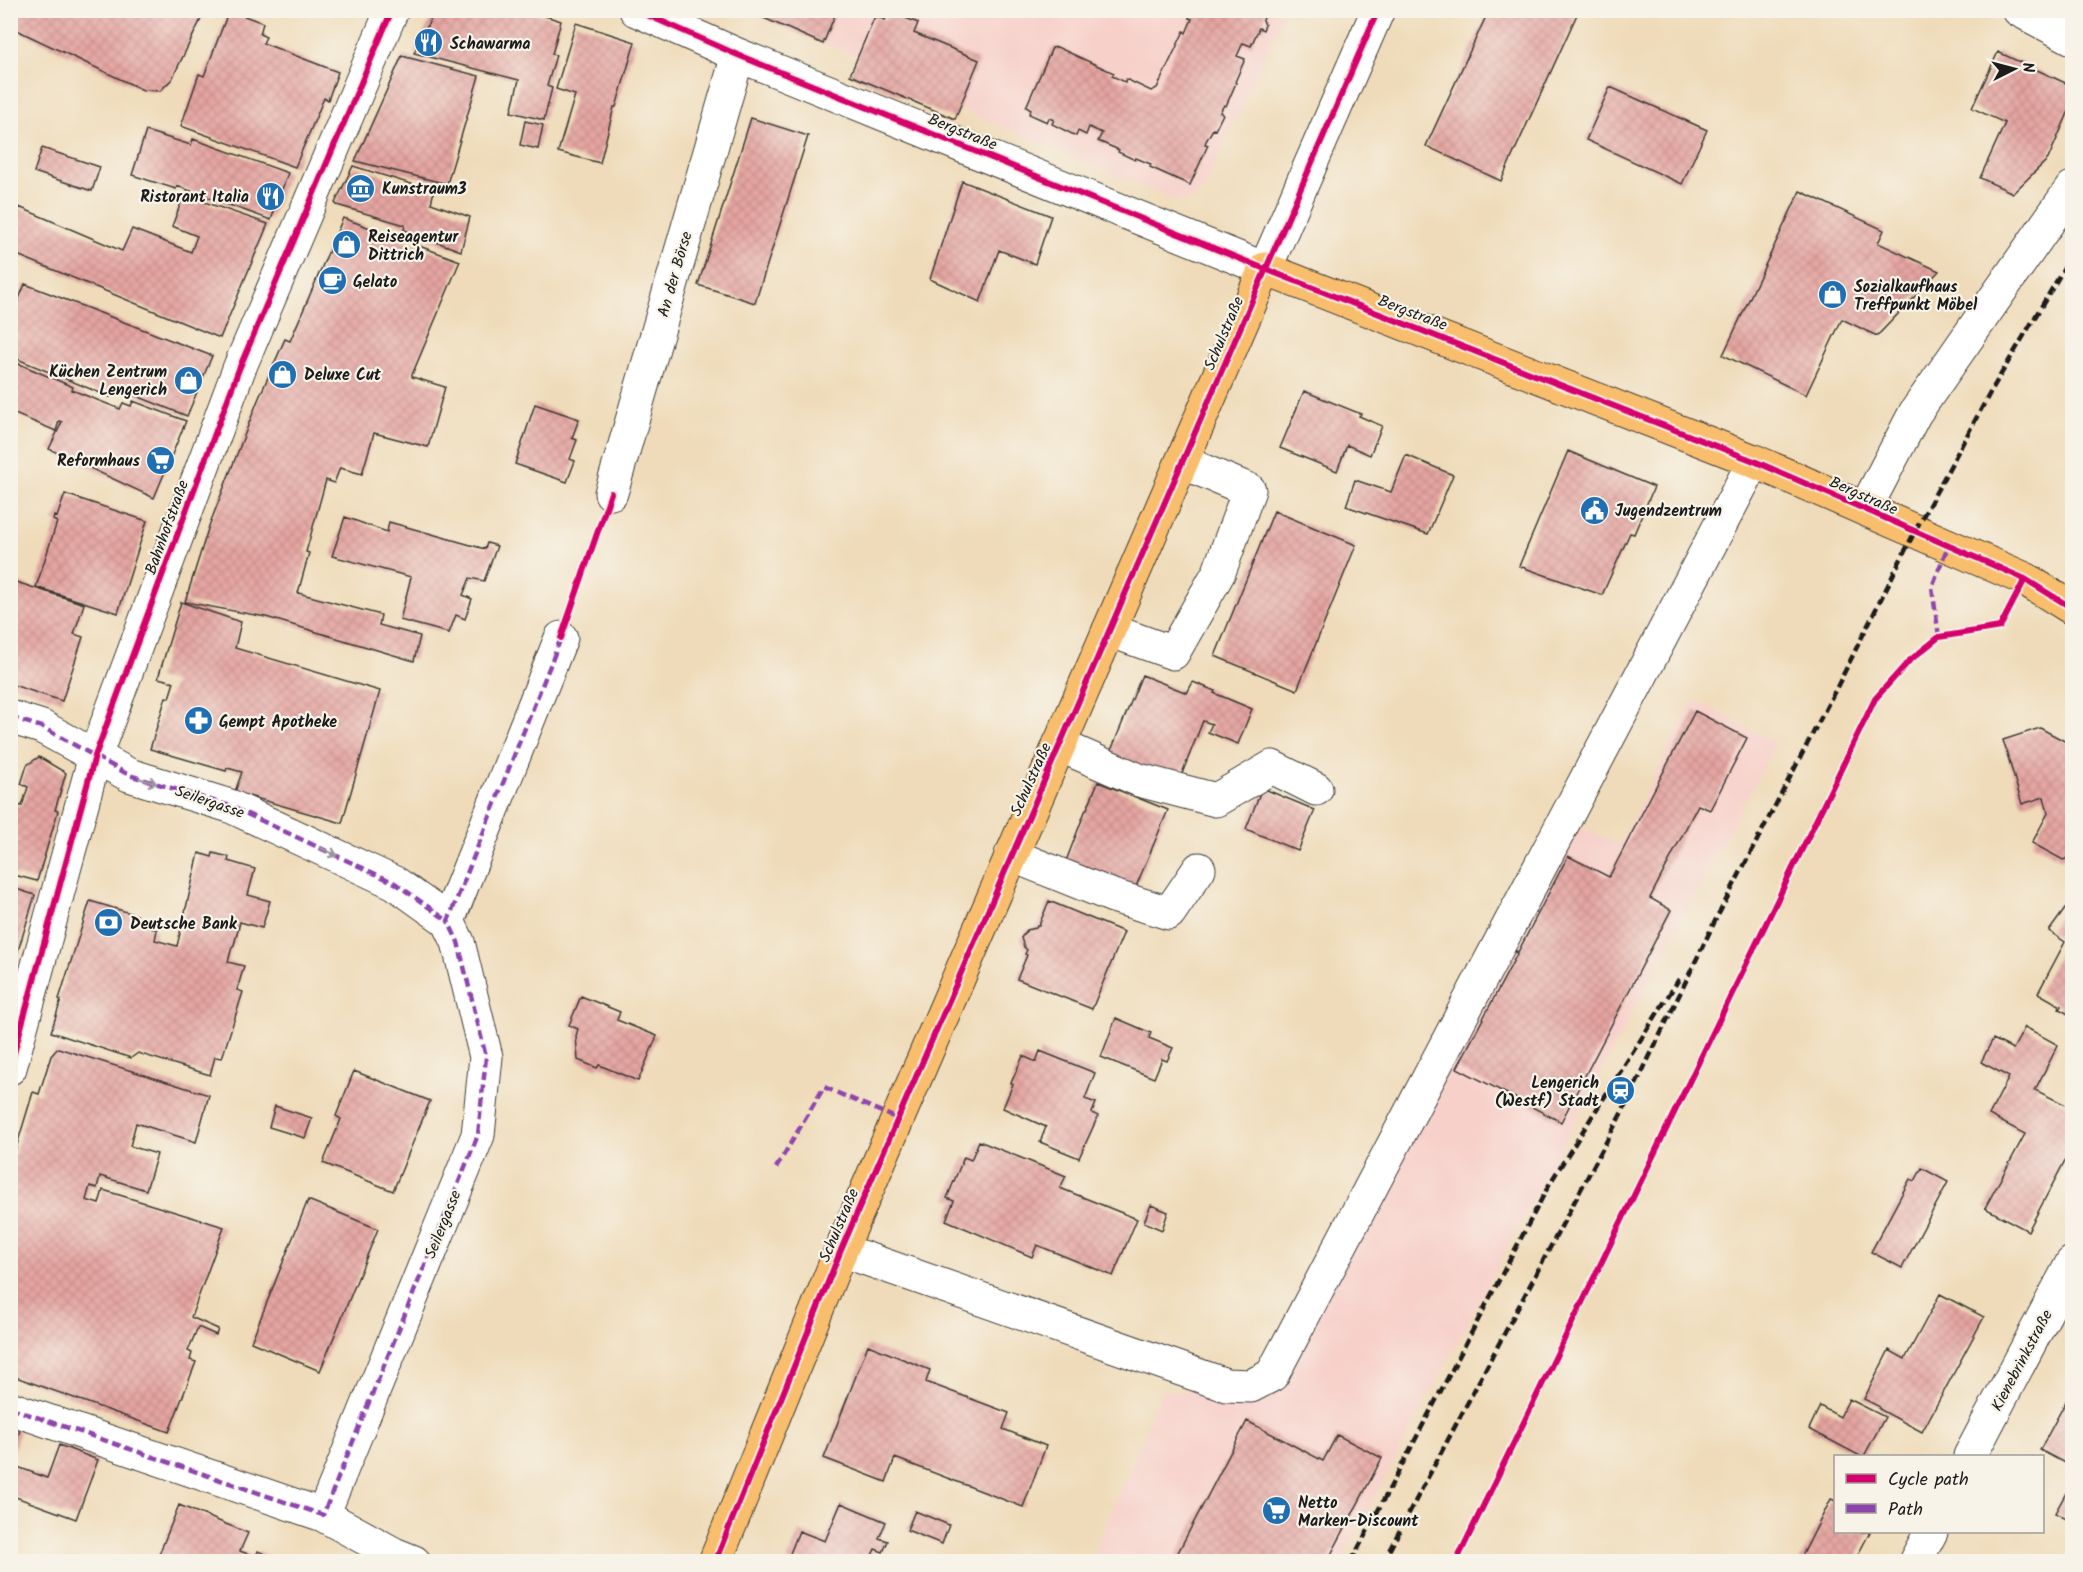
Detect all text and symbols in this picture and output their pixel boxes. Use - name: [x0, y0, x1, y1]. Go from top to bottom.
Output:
- restaurant icon: Schawarma: [413, 27, 445, 59]
- place label: Schawarma: [450, 32, 530, 57]
- north arrow: [1984, 39, 2044, 99]
- text: N: [2014, 61, 2040, 74]
- street label: Bergstraße: [924, 107, 1001, 158]
- museum icon: Kunstraum3: [345, 172, 377, 204]
- place label: Kunstraum3: [382, 177, 467, 202]
- restaurant icon: Ristorant Italia: [254, 180, 286, 212]
- place label: Ristorant Italia: [140, 185, 249, 210]
- place label: Reiseagentur Dittrich: [368, 225, 459, 268]
- shop icon: Reiseagentur Dittrich: [331, 229, 363, 261]
- street label: An der Börse: [651, 229, 700, 320]
- cafe icon: Gelato: [316, 265, 348, 297]
- place label: Gelato: [353, 270, 397, 295]
- place label: Sozialkaufhaus Treffpunkt Möbel: [1854, 275, 1978, 318]
- shop icon: Sozialkaufhaus Treffpunkt Möbel: [1817, 279, 1849, 311]
- street label: Bergstraße: [1374, 289, 1451, 338]
- street label: Schulstraße: [1198, 293, 1251, 374]
- shop icon: Deluxe Cut: [267, 358, 299, 390]
- place label: Küchen Zentrum Lengerich: [49, 360, 167, 403]
- place label: Deluxe Cut: [304, 363, 382, 388]
- shop icon: Küchen Zentrum Lengerich: [172, 364, 204, 396]
- supermarket icon: Reformhaus: [145, 444, 177, 476]
- place label: Reformhaus: [57, 449, 141, 474]
- street label: Bergstraße: [1825, 470, 1902, 523]
- street label: Bahnhofstraße: [139, 477, 196, 578]
- public building icon: Jugendzentrum: [1578, 494, 1610, 526]
- place label: Jugendzentrum: [1615, 499, 1722, 524]
- pharmacy icon: Gempt Apotheke: [182, 705, 214, 737]
- place label: Gempt Apotheke: [219, 710, 337, 735]
- street label: Schulstraße: [1004, 739, 1059, 820]
- one-way arrow: [138, 776, 157, 787]
- street label: Seilergasse: [171, 779, 248, 826]
- one-way arrow: [319, 846, 337, 858]
- bank icon: Deutsche Bank: [93, 907, 125, 939]
- place label: Deutsche Bank: [130, 912, 238, 937]
- place label: Lengerich (Westf) Stadt: [1495, 1071, 1600, 1114]
- station icon: Lengerich (Westf) Stadt: [1604, 1075, 1636, 1107]
- street label: Schulstraße: [813, 1185, 866, 1266]
- street label: Seilergasse: [418, 1187, 468, 1263]
- street label: Kienebrinkstraße: [1985, 1305, 2060, 1416]
- legend: [1834, 1455, 2044, 1533]
- text: Cycle path: [1888, 1466, 1969, 1495]
- place label: Netto Marken-Discount: [1298, 1491, 1419, 1534]
- supermarket icon: Netto Marken-Discount: [1261, 1495, 1293, 1527]
- text: Path: [1888, 1496, 1923, 1525]

